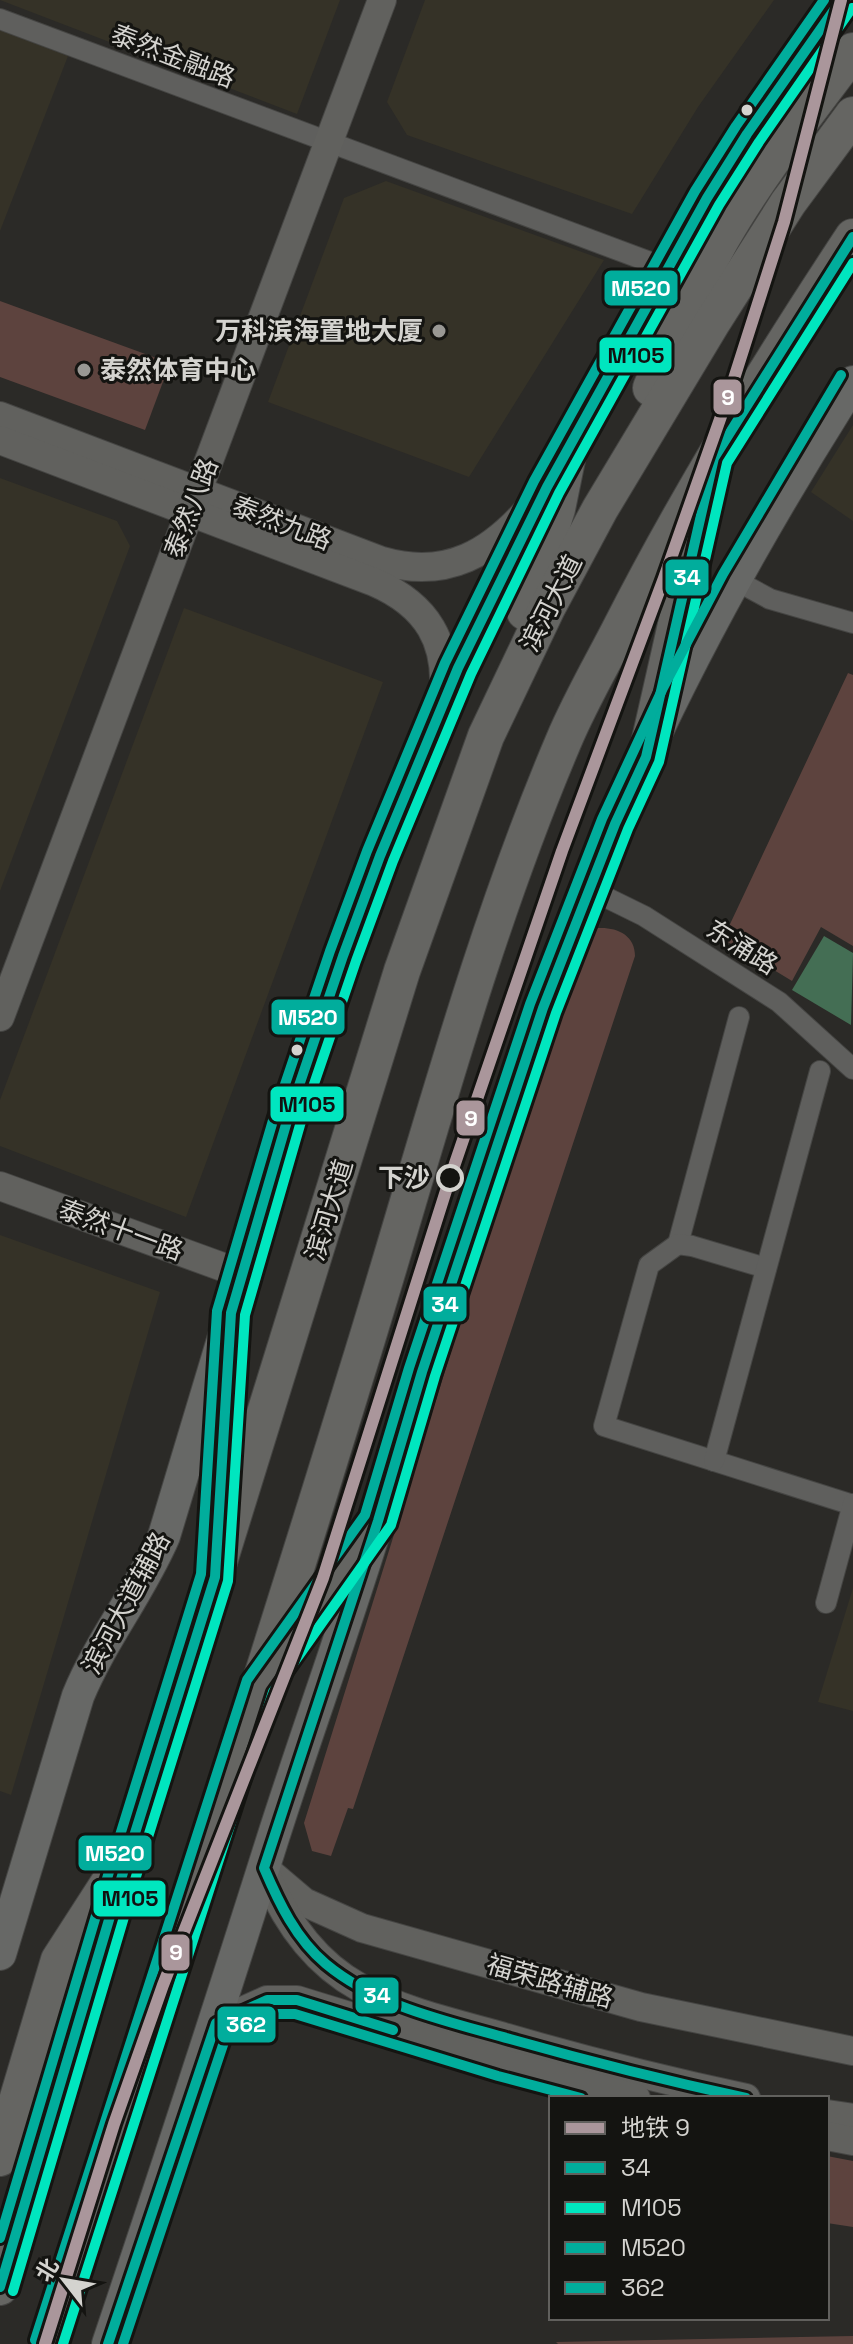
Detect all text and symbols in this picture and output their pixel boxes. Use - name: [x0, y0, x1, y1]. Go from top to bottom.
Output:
- street label: 泰然金融路: [106, 17, 240, 95]
- unlabelled marker: [739, 102, 755, 118]
- line badge: M520: [603, 269, 679, 307]
- text: M520: [611, 274, 671, 302]
- place label: 万科滨海置地大厦: [215, 314, 423, 348]
- marker: 万科滨海置地大厦: [430, 322, 448, 340]
- line badge: M105: [598, 336, 673, 374]
- text: M105: [608, 341, 664, 369]
- place label: 泰然体育中心: [100, 353, 256, 387]
- marker: 泰然体育中心: [75, 361, 93, 379]
- line badge: 9: [712, 378, 743, 416]
- text: 9: [721, 383, 735, 411]
- street label: 泰然八路: [156, 453, 226, 563]
- street label: 泰然九路: [227, 488, 337, 558]
- street label: 滨河大道: [512, 549, 590, 657]
- line badge: 34: [664, 558, 710, 597]
- text: 34: [673, 563, 701, 591]
- street label: 东涌路: [700, 912, 784, 982]
- line badge: M520: [270, 998, 346, 1036]
- text: M520: [278, 1003, 338, 1031]
- unlabelled marker: [289, 1042, 305, 1058]
- line badge: M105: [269, 1085, 345, 1123]
- text: M105: [279, 1090, 335, 1118]
- line badge: 9: [455, 1099, 486, 1137]
- text: 9: [464, 1104, 478, 1132]
- street label: 滨河大道: [298, 1155, 360, 1265]
- place label: 下沙: [378, 1161, 430, 1195]
- marker: 下沙: [437, 1165, 463, 1191]
- street label: 泰然十一路: [54, 1192, 188, 1268]
- line badge: 34: [422, 1285, 468, 1323]
- text: 34: [431, 1290, 459, 1318]
- street label: 滨河大道辅路: [74, 1526, 178, 1680]
- line badge: M520: [77, 1834, 153, 1872]
- text: M520: [85, 1839, 145, 1867]
- line badge: M105: [92, 1879, 167, 1918]
- text: M105: [102, 1884, 158, 1912]
- line badge: 9: [160, 1933, 191, 1972]
- text: 9: [169, 1938, 183, 1966]
- street label: 福荣路辅路: [483, 1947, 617, 2015]
- line badge: 34: [354, 1976, 400, 2015]
- text: 34: [363, 1981, 391, 2009]
- line badge: 362: [216, 2005, 277, 2044]
- text: 362: [226, 2010, 266, 2038]
- legend: [549, 2096, 829, 2320]
- text: 地铁 9: [621, 2112, 690, 2143]
- text: 34: [621, 2152, 651, 2183]
- text: M105: [621, 2192, 682, 2223]
- text: M520: [621, 2232, 686, 2263]
- north arrow: [24, 2240, 104, 2320]
- text: 北: [29, 2253, 65, 2286]
- text: 362: [621, 2272, 665, 2303]

